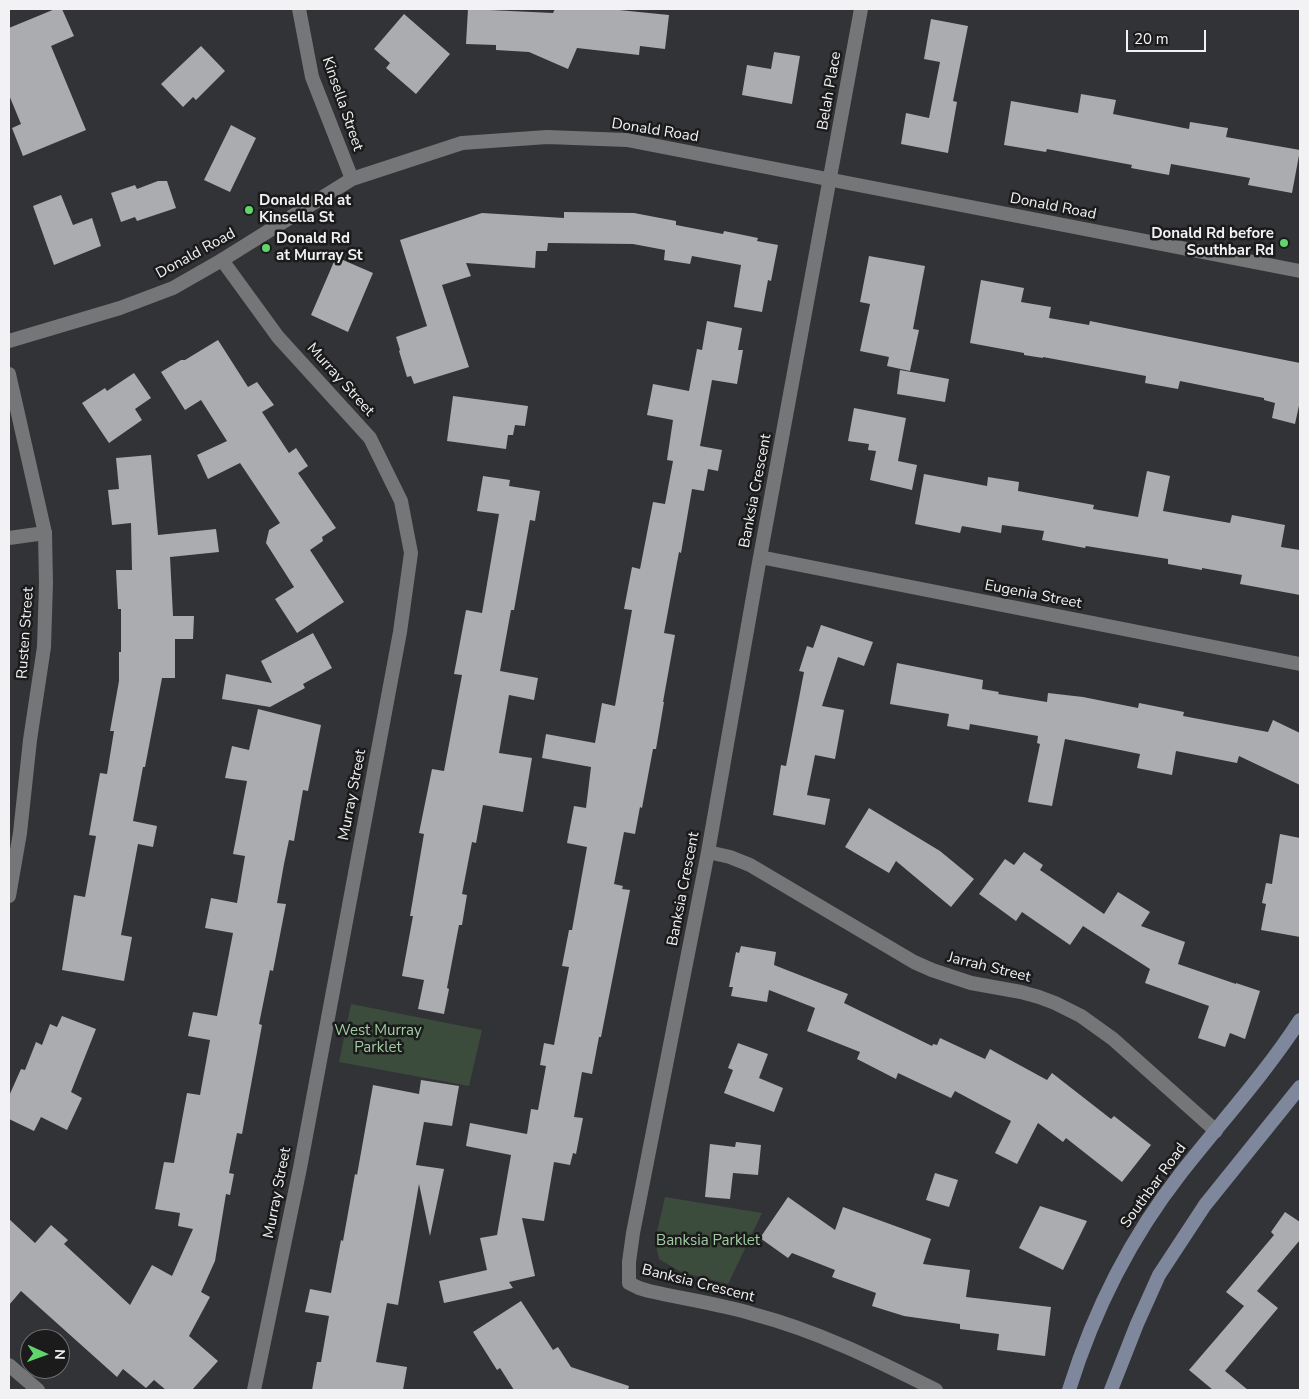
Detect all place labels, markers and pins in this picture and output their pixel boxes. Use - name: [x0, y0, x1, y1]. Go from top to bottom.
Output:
- place label: Donald Rd at Kinsella St: [259, 192, 351, 227]
- marker: Donald Rd at Kinsella St: [243, 204, 255, 216]
- place label: Donald Rd before Southbar Rd: [1151, 225, 1274, 260]
- place label: Donald Rd at Murray St: [276, 230, 363, 265]
- marker: Donald Rd before Southbar Rd: [1278, 237, 1290, 249]
- marker: Donald Rd at Murray St: [260, 242, 272, 254]

